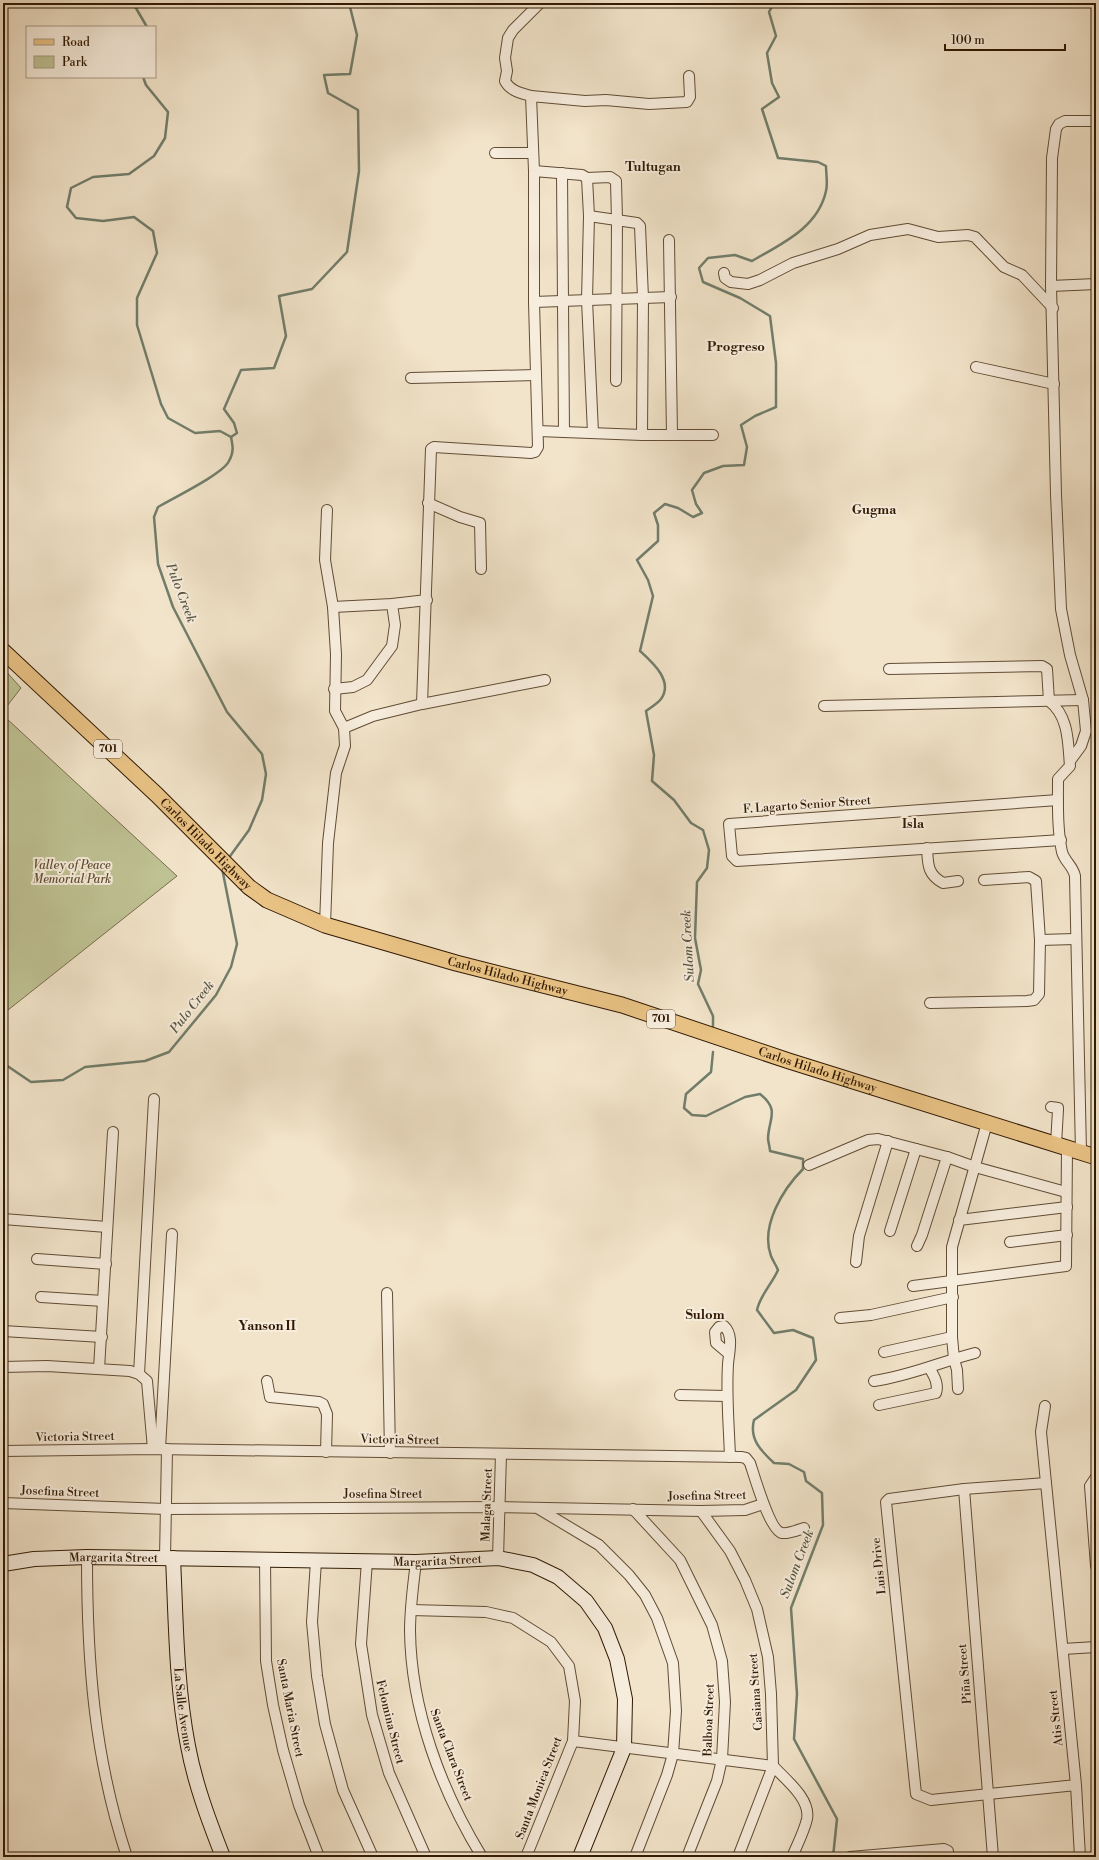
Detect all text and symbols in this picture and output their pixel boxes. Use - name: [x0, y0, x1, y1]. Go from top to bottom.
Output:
- legend: [26, 26, 156, 78]
- scale bar: [945, 26, 1065, 52]
- text: 100 m: [951, 33, 985, 48]
- text: Road: [62, 35, 90, 50]
- text: Park: [62, 55, 88, 70]
- district label: Tultugan: [625, 159, 681, 175]
- district label: Progreso: [707, 339, 765, 355]
- district label: Gugma: [852, 502, 897, 518]
- water label: Pulo Creek: [162, 560, 200, 625]
- road number: 701: [94, 740, 122, 758]
- street label: F. Lagarto Senior Street: [742, 793, 872, 817]
- street label: Carlos Hilado Highway: [157, 795, 255, 893]
- district label: Isla: [902, 816, 925, 832]
- park label: Valley of Peace Memorial Park: [33, 858, 111, 887]
- water label: Sulom Creek: [678, 909, 698, 983]
- street label: Carlos Hilado Highway: [446, 953, 570, 999]
- water label: Pulo Creek: [166, 977, 218, 1037]
- road number: 701: [647, 1010, 675, 1028]
- street label: Carlos Hilado Highway: [756, 1044, 879, 1096]
- district label: Sulom: [685, 1307, 725, 1323]
- district label: Yanson II: [238, 1318, 296, 1334]
- street label: Victoria Street: [34, 1429, 116, 1445]
- street label: Victoria Street: [359, 1432, 441, 1448]
- street label: Malaga Street: [478, 1467, 496, 1542]
- street label: Josefina Street: [19, 1483, 100, 1501]
- street label: Josefina Street: [343, 1487, 423, 1502]
- street label: Josefina Street: [666, 1488, 747, 1504]
- water label: Sulom Creek: [777, 1527, 817, 1601]
- street label: Luis Drive: [869, 1537, 889, 1595]
- street label: Margarita Street: [69, 1549, 159, 1566]
- street label: Margarita Street: [393, 1551, 483, 1570]
- street label: Piña Street: [955, 1642, 975, 1705]
- street label: Casiana Street: [746, 1652, 766, 1731]
- street label: Santa Maria Street: [273, 1657, 307, 1759]
- street label: La Salle Avenue: [171, 1667, 196, 1753]
- street label: Felomina Street: [372, 1678, 408, 1766]
- street label: Balboa Street: [700, 1683, 718, 1758]
- street label: Atis Street: [1045, 1688, 1067, 1748]
- street label: Santa Clara Street: [427, 1707, 476, 1804]
- street label: Santa Monica Street: [513, 1734, 566, 1841]

